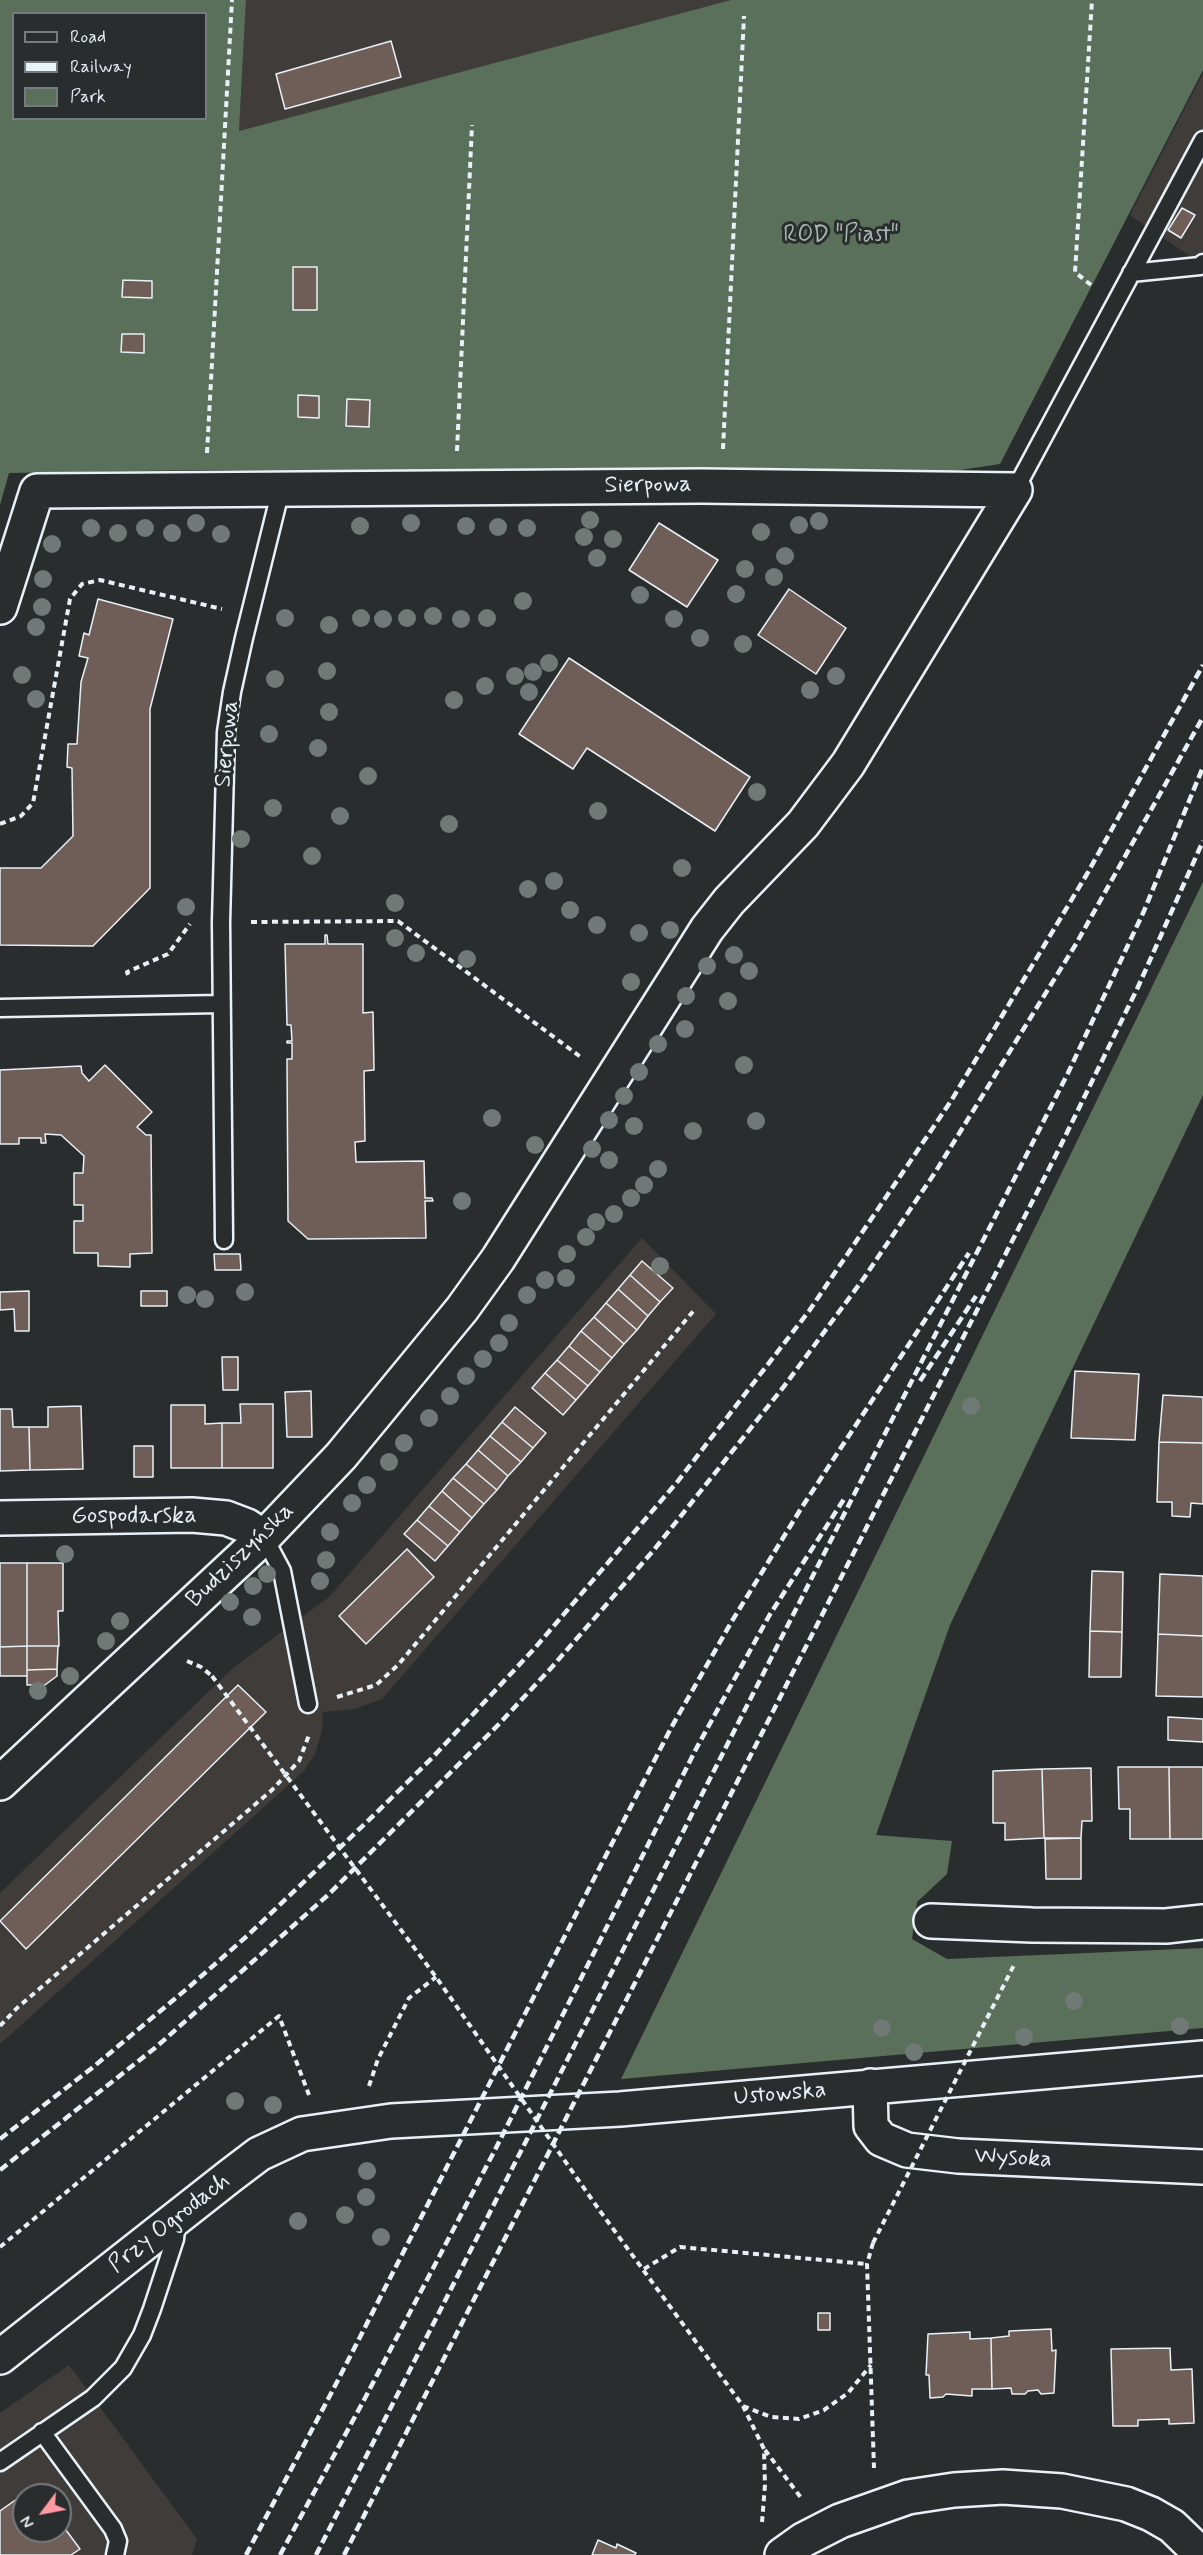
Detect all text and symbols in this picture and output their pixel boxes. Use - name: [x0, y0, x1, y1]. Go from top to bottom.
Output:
- legend: [12, 12, 207, 120]
- text: Road: [70, 25, 106, 49]
- text: Railway: [70, 55, 132, 79]
- text: Park: [70, 85, 106, 109]
- park label: ROD "Piast": [783, 222, 899, 250]
- street label: Sierpowa: [604, 471, 692, 501]
- street label: Sierpowa: [210, 699, 246, 789]
- street label: Budziszyńska: [181, 1497, 301, 1615]
- street label: Gospodarska: [71, 1503, 197, 1531]
- street label: Ustowska: [733, 2077, 827, 2113]
- street label: Wysoka: [974, 2143, 1052, 2175]
- street label: Przy Ogrodach: [104, 2168, 236, 2280]
- north arrow: [12, 2483, 72, 2543]
- text: N: [16, 2512, 40, 2532]

